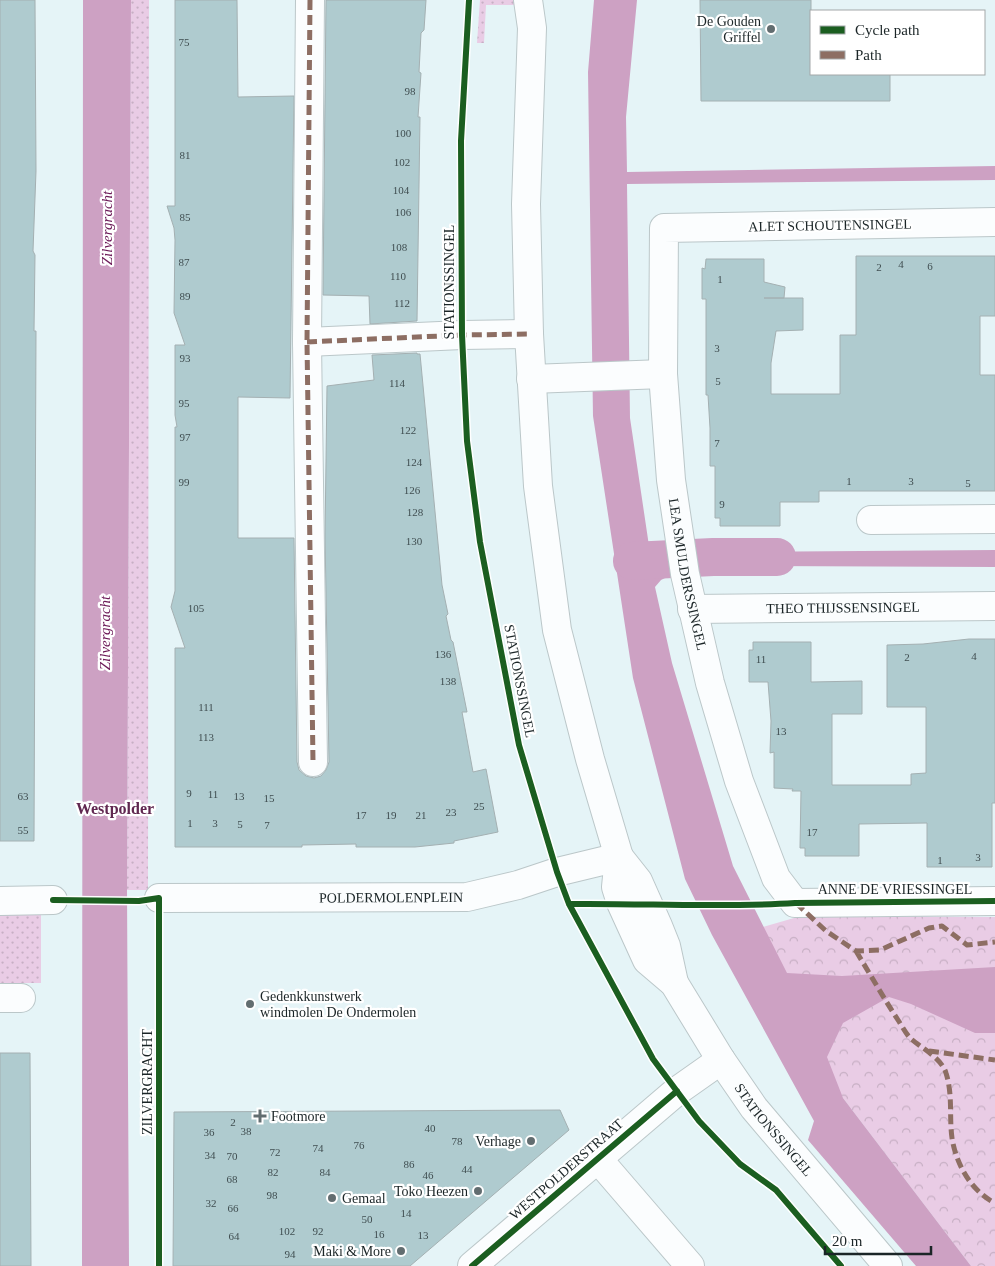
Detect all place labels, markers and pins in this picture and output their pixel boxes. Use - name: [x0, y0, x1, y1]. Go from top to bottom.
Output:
- place label: De Gouden Griffel: [697, 14, 761, 45]
- marker: De Gouden Griffel: [765, 23, 777, 35]
- place label: Gedenkkunstwerk windmolen De Ondermolen: [260, 989, 416, 1020]
- marker: Gedenkkunstwerk windmolen De Ondermolen: [244, 998, 256, 1010]
- marker: Footmore: [253, 1109, 267, 1123]
- place label: Footmore: [271, 1109, 325, 1124]
- place label: Verhage: [475, 1134, 521, 1149]
- marker: Verhage: [525, 1135, 537, 1147]
- place label: Toko Heezen: [394, 1184, 468, 1199]
- marker: Toko Heezen: [472, 1185, 484, 1197]
- place label: Gemaal: [342, 1191, 386, 1206]
- marker: Gemaal: [326, 1192, 338, 1204]
- place label: Maki & More: [313, 1244, 391, 1259]
- marker: Maki & More: [395, 1245, 407, 1257]

